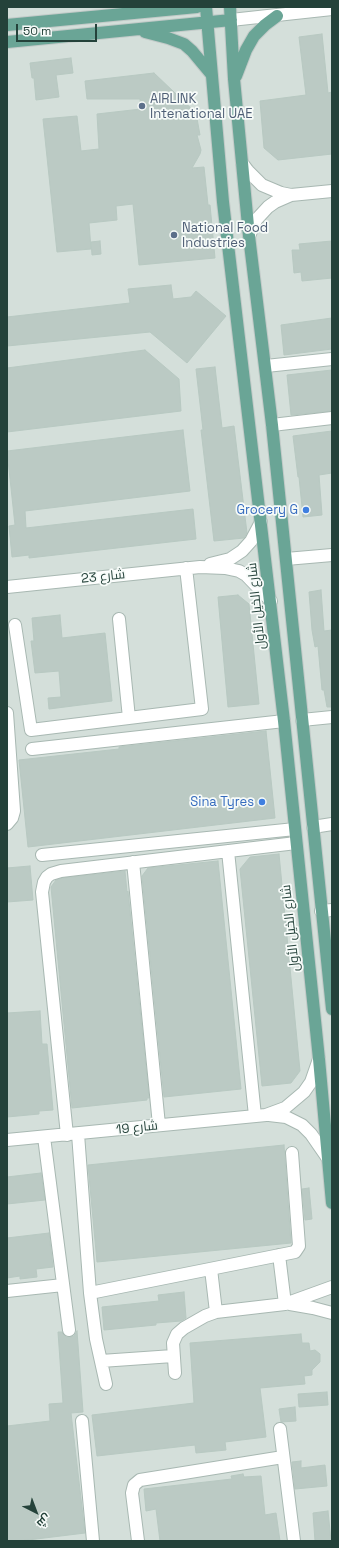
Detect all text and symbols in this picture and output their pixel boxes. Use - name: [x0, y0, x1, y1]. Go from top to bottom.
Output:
- scale bar: [18, 16, 99, 42]
- text: 50 m: [23, 23, 51, 39]
- place label: AIRLINK Intenational UAE: [150, 91, 253, 122]
- marker: AIRLINK Intenational UAE: [137, 101, 147, 111]
- place label: National Food Industries: [182, 220, 268, 251]
- marker: National Food Industries: [169, 230, 179, 240]
- place label: Grocery G: [236, 502, 298, 518]
- marker: Grocery G: [301, 505, 311, 515]
- street label: شارع الخيل الأول: [245, 562, 269, 650]
- street label: شارع 23: [80, 567, 126, 587]
- place label: Sina Tyres: [190, 794, 254, 810]
- marker: Sina Tyres: [257, 797, 267, 807]
- street label: شارع الخيل الأول: [279, 884, 303, 972]
- street label: شارع 19: [115, 1118, 159, 1138]
- north arrow: [16, 1492, 56, 1532]
- text: ش: [34, 1511, 54, 1531]

